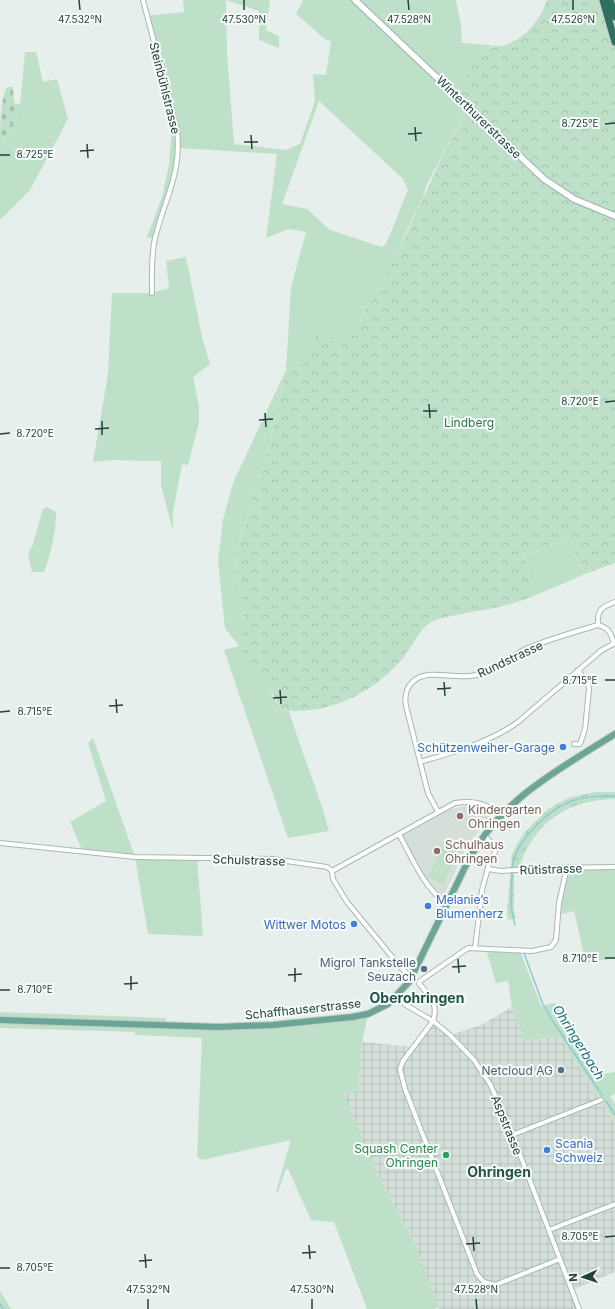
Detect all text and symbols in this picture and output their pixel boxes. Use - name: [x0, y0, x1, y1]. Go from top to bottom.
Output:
- text: 47.532°N: [58, 13, 102, 25]
- text: 47.530°N: [222, 13, 266, 25]
- text: 47.528°N: [387, 13, 431, 25]
- text: 47.526°N: [551, 13, 595, 25]
- street label: Steinbühlstrasse: [146, 41, 184, 135]
- street label: Winterthurerstrasse: [433, 73, 525, 161]
- text: 8.725°E: [561, 117, 599, 129]
- text: 8.725°E: [16, 148, 54, 160]
- text: 8.720°E: [561, 395, 599, 407]
- park label: Lindberg: [444, 415, 494, 430]
- text: 8.720°E: [16, 427, 54, 439]
- street label: Rundstrasse: [475, 637, 545, 681]
- text: 8.715°E: [562, 674, 598, 686]
- text: 8.715°E: [17, 705, 53, 717]
- place label: Schützenweiher-Garage: [417, 740, 555, 755]
- marker: Schützenweiher-Garage: [558, 742, 568, 752]
- place label: Kindergarten Ohringen: [468, 802, 542, 831]
- marker: Kindergarten Ohringen: [455, 811, 465, 821]
- place label: Schulhaus Ohringen: [445, 837, 504, 866]
- marker: Schulhaus Ohringen: [432, 846, 442, 856]
- street label: Schulstrasse: [212, 851, 286, 869]
- street label: Rütistrasse: [519, 860, 583, 878]
- place label: Melanie’s Blumenherz: [436, 892, 504, 921]
- marker: Melanie’s Blumenherz: [423, 901, 433, 911]
- place label: Wittwer Motos: [264, 917, 346, 932]
- marker: Wittwer Motos: [349, 919, 359, 929]
- text: 8.710°E: [562, 952, 598, 964]
- place label: Migrol Tankstelle Seuzach: [320, 955, 416, 984]
- marker: Migrol Tankstelle Seuzach: [419, 964, 429, 974]
- text: 8.710°E: [17, 983, 53, 995]
- district label: Oberohringen: [370, 989, 464, 1006]
- street label: Schaffhauserstrasse: [244, 995, 362, 1023]
- water label: Ohringerbach: [550, 1002, 609, 1083]
- place label: Netcloud AG: [482, 1063, 553, 1078]
- marker: Netcloud AG: [556, 1065, 566, 1075]
- street label: Aspstrasse: [488, 1093, 526, 1157]
- place label: Scania Schweiz: [555, 1136, 603, 1165]
- place label: Squash Center Ohringen: [354, 1141, 438, 1170]
- marker: Scania Schweiz: [542, 1145, 552, 1155]
- marker: Squash Center Ohringen: [441, 1150, 451, 1160]
- district label: Ohringen: [467, 1163, 531, 1180]
- text: 8.705°E: [561, 1230, 599, 1242]
- north arrow: [563, 1257, 603, 1297]
- text: 8.705°E: [16, 1261, 54, 1273]
- text: N: [566, 1273, 580, 1282]
- text: 47.532°N: [126, 1283, 170, 1295]
- text: 47.530°N: [290, 1283, 334, 1295]
- text: 47.528°N: [454, 1283, 498, 1295]

